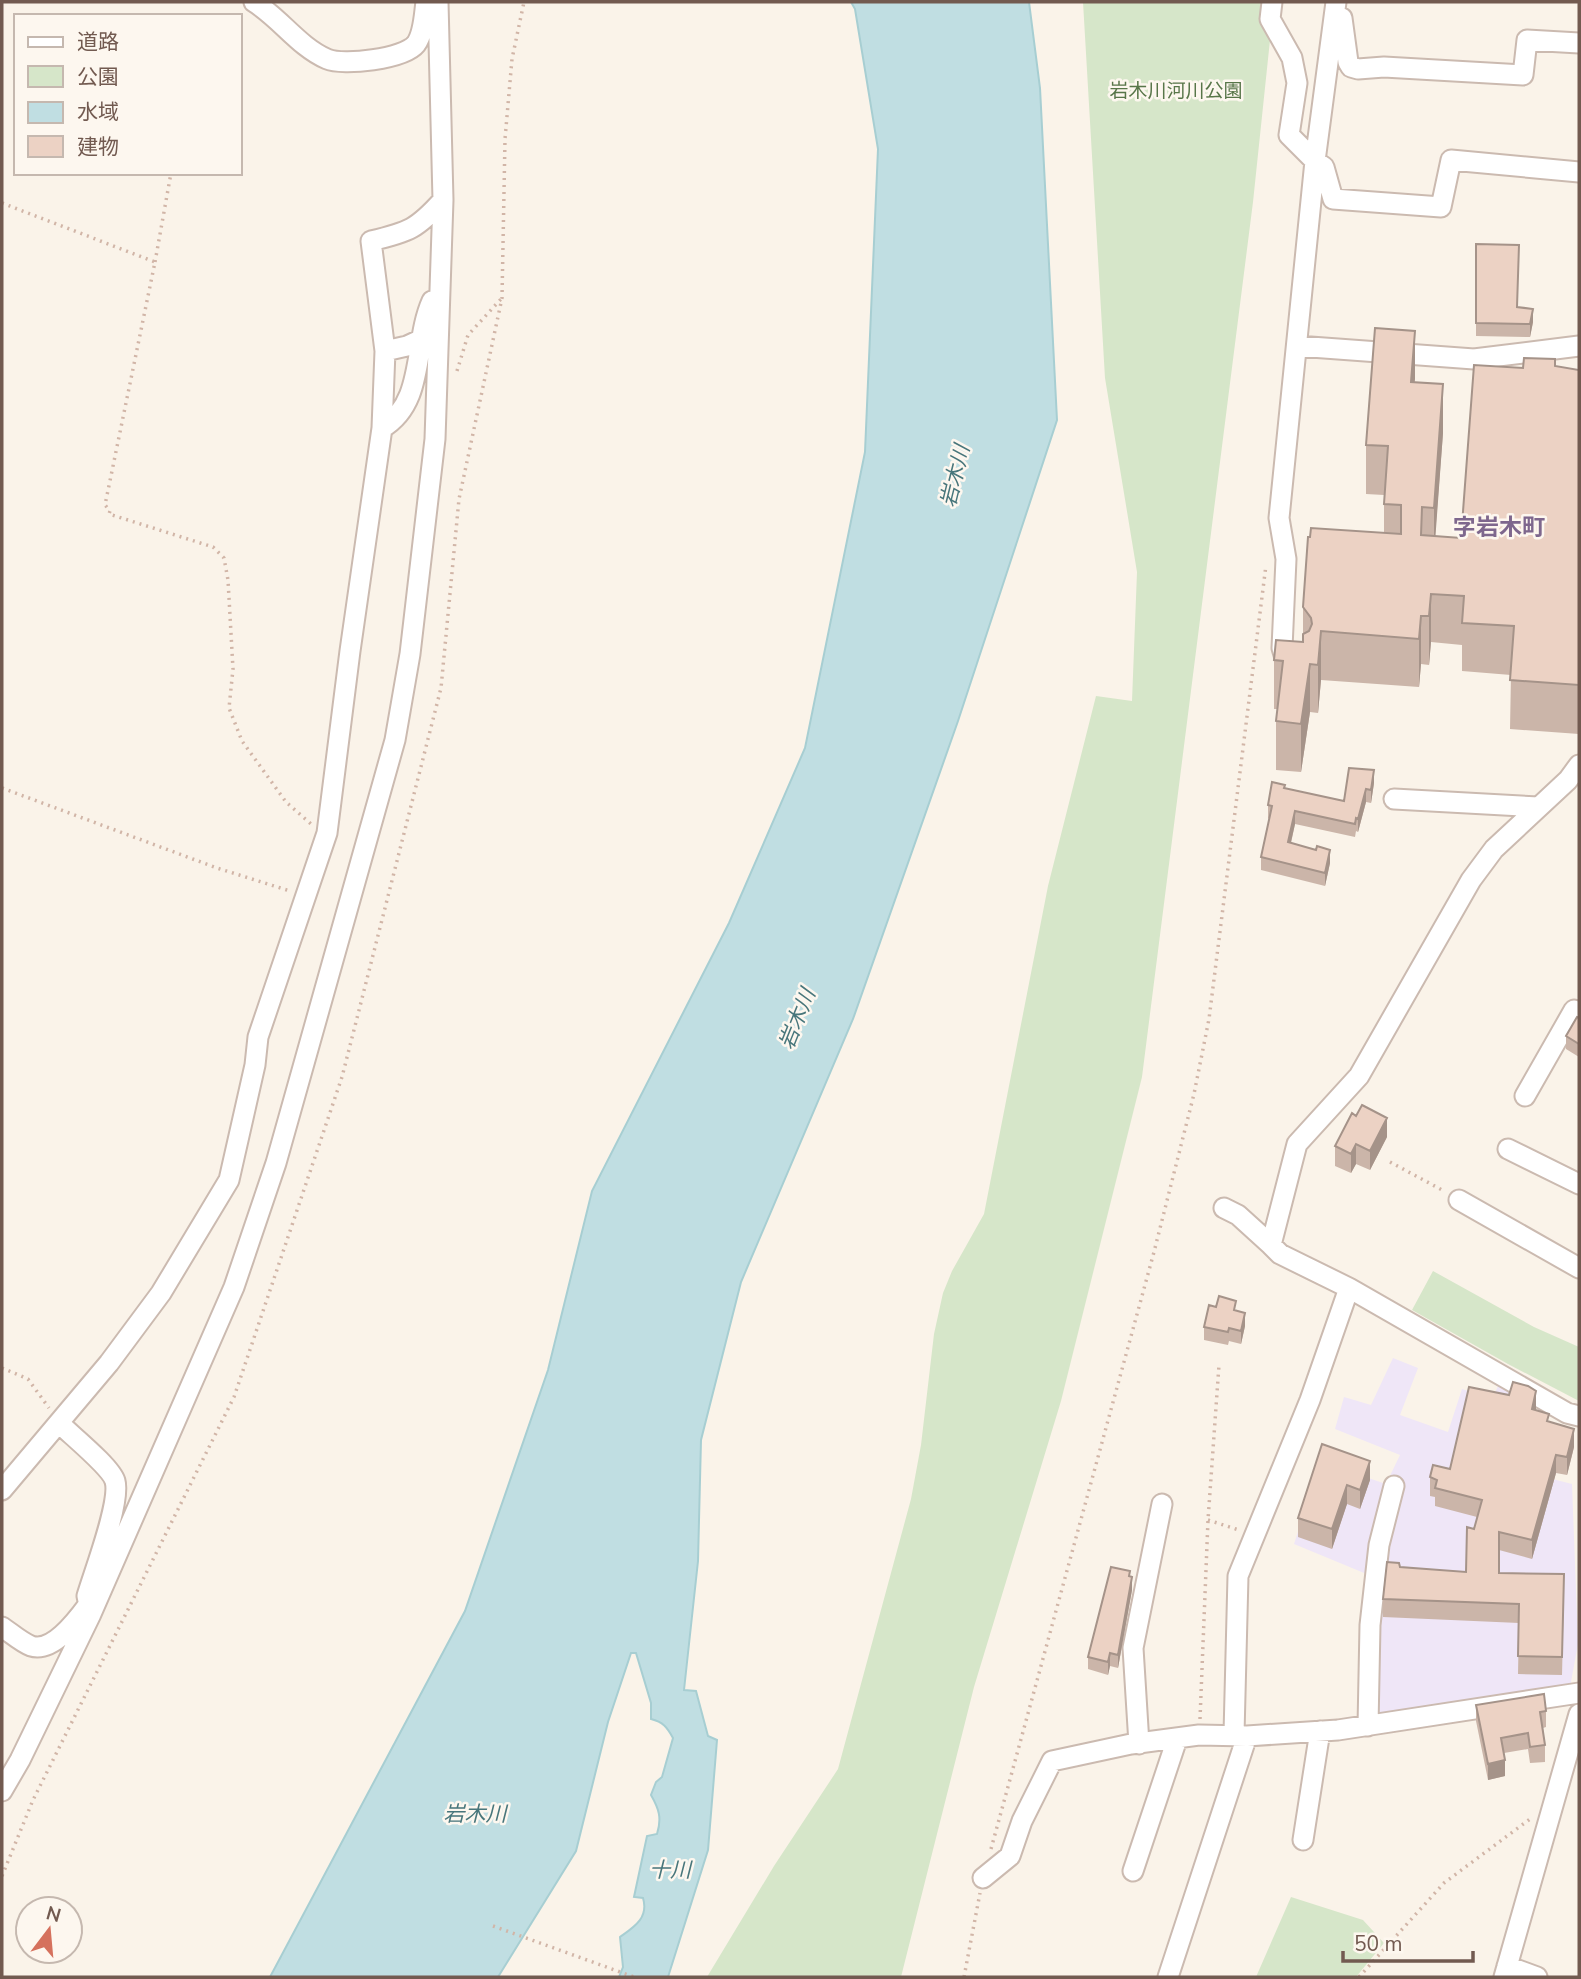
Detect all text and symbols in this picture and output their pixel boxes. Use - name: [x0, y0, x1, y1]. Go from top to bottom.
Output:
- legend: [14, 14, 242, 175]
- text: 道路: [77, 28, 119, 56]
- text: 公園: [77, 63, 119, 91]
- park label: 岩木川河川公園: [1109, 78, 1243, 104]
- text: 水域: [77, 98, 119, 126]
- text: 建物: [77, 133, 119, 161]
- water label: 岩木川: [934, 440, 977, 510]
- district label: 字岩木町: [1453, 512, 1545, 543]
- water label: 岩木川: [772, 983, 823, 1053]
- water label: 岩木川: [444, 1800, 508, 1828]
- water label: 十川: [649, 1856, 693, 1884]
- north arrow: [14, 1895, 84, 1965]
- text: N: [43, 1900, 64, 1929]
- scale bar: [1343, 1920, 1472, 1964]
- text: 50 m: [1354, 1930, 1403, 1958]

